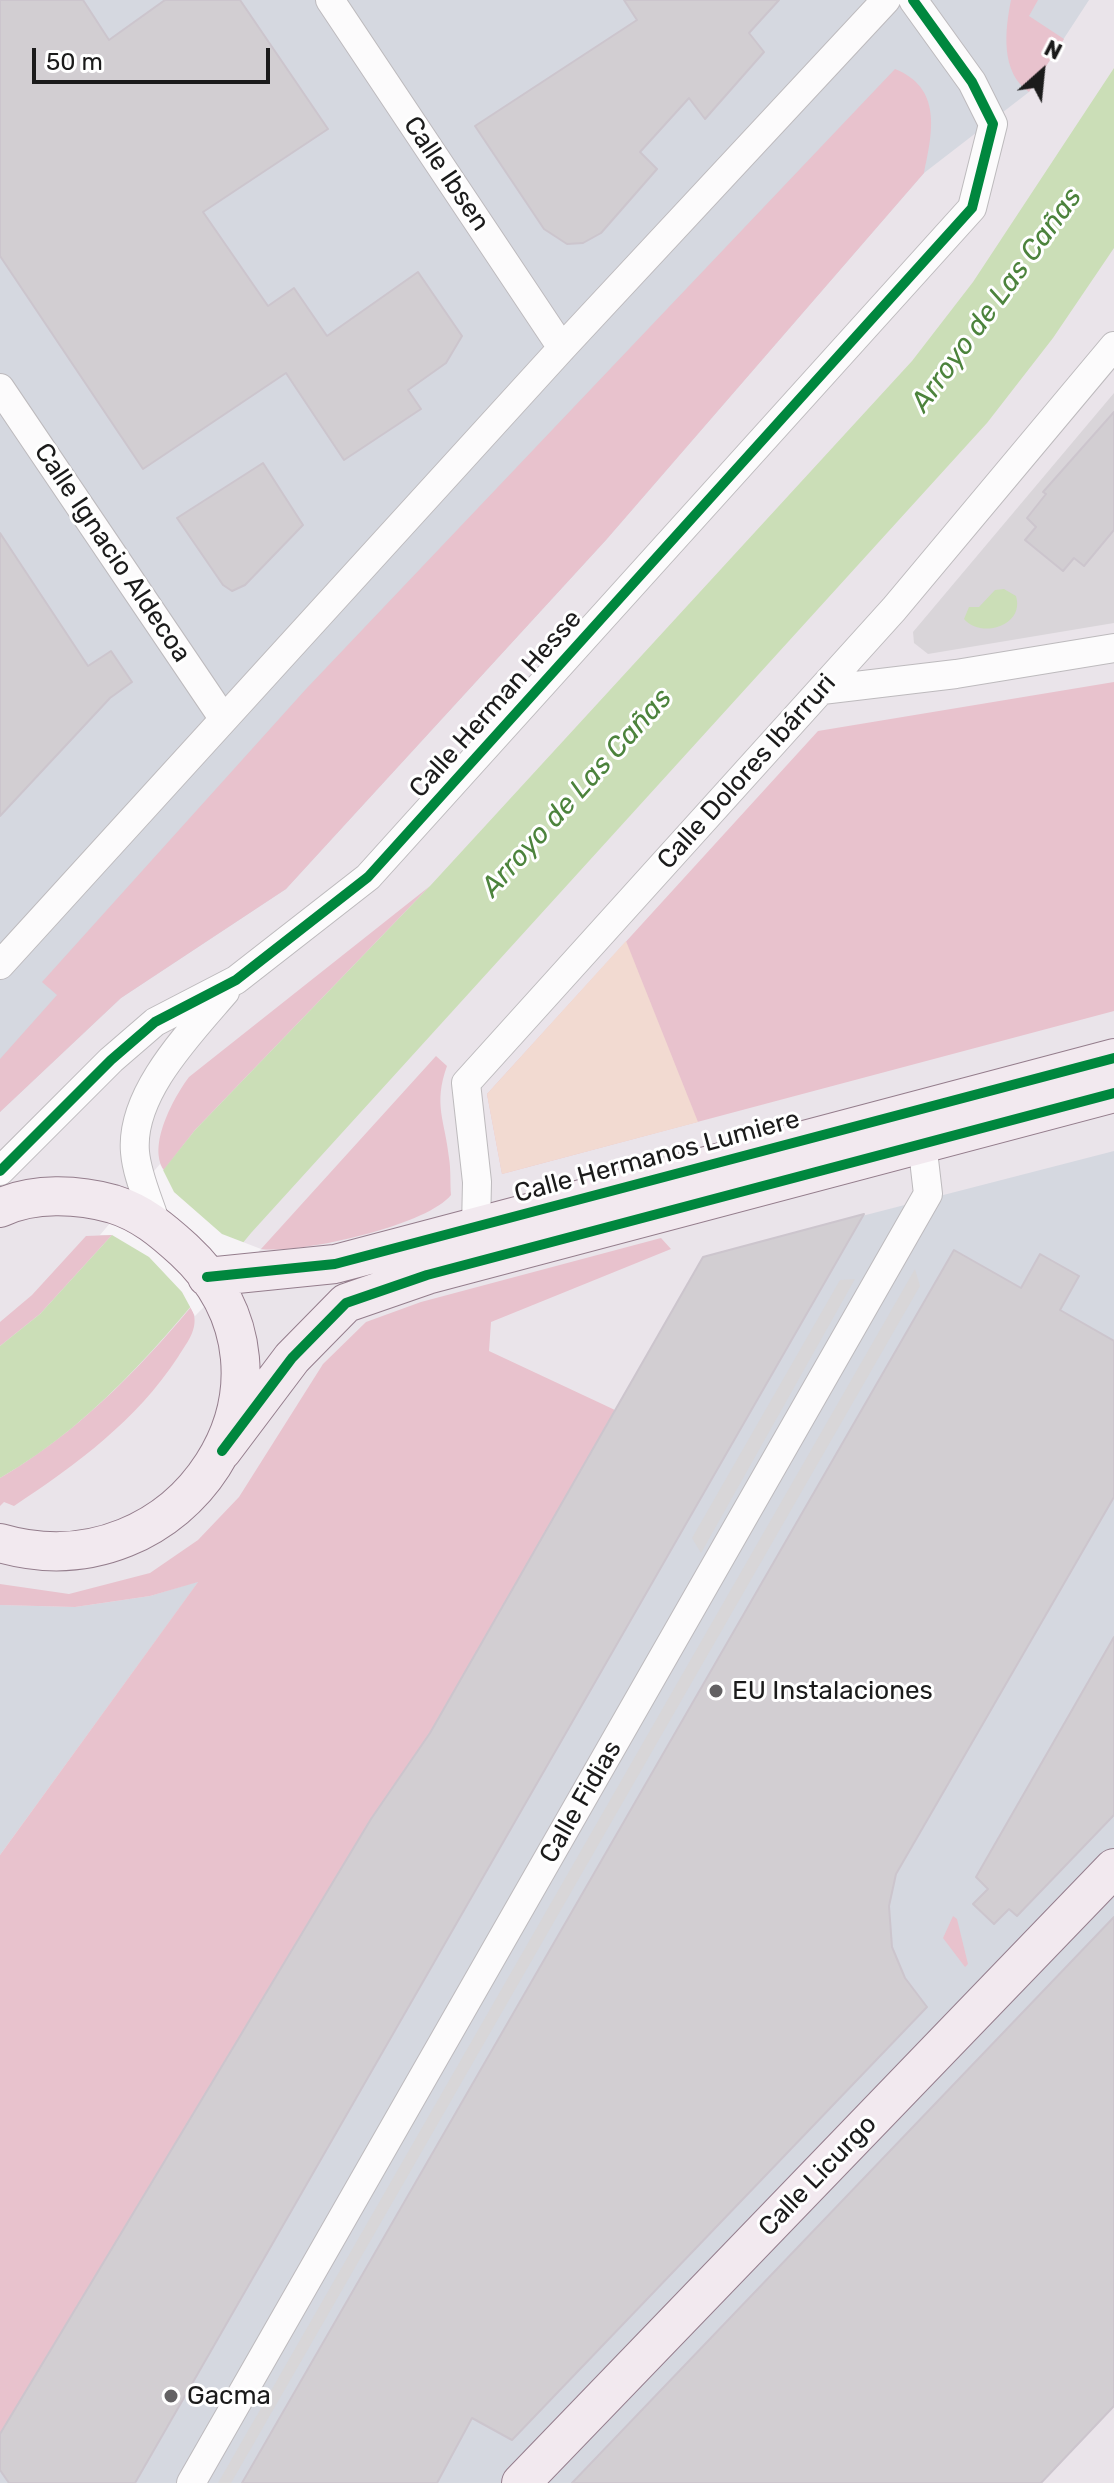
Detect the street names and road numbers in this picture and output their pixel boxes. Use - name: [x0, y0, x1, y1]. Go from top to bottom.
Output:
- street label: Calle Ibsen: [396, 111, 496, 237]
- street label: Calle Ignacio Aldecoa: [27, 438, 197, 668]
- street label: Calle Herman Hesse: [403, 604, 589, 804]
- street label: Calle Dolores Ibárruri: [651, 668, 843, 876]
- street label: Calle Hermanos Lumiere: [511, 1104, 803, 1210]
- street label: Calle Fidias: [533, 1735, 629, 1869]
- street label: Calle Licurgo: [753, 2109, 883, 2243]

